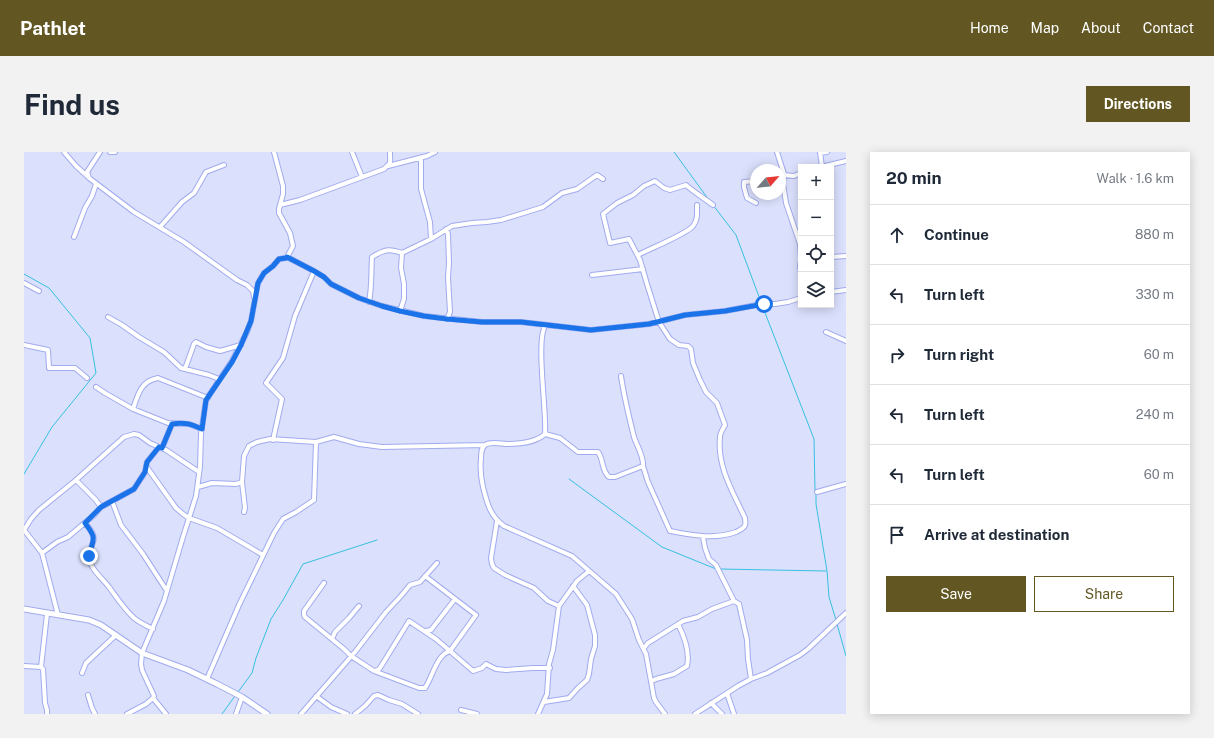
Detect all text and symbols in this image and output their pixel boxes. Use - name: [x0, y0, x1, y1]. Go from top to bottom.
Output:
- text: Pathlet: [20, 17, 86, 39]
- text: Home: [970, 20, 1009, 36]
- text: Map: [1031, 20, 1059, 36]
- text: About: [1081, 20, 1121, 36]
- text: Contact: [1143, 20, 1194, 36]
- button: Directions: [1086, 86, 1190, 122]
- text: Find us: [24, 88, 120, 121]
- north arrow: [750, 164, 786, 200]
- map controls: [798, 164, 834, 308]
- button: +: [798, 164, 834, 200]
- text: 20 min: [886, 168, 941, 188]
- text: Walk · 1.6 km: [1097, 171, 1174, 186]
- button: −: [798, 200, 834, 236]
- icon: ahead: [886, 224, 908, 246]
- text: Continue: [924, 226, 989, 243]
- text: 880 m: [1135, 227, 1174, 242]
- button: locate: [798, 236, 834, 272]
- button: layers: [798, 272, 834, 308]
- icon: left: [886, 284, 908, 306]
- text: Turn left: [924, 286, 985, 303]
- text: 330 m: [1135, 287, 1174, 302]
- route start: [755, 295, 773, 313]
- icon: right: [886, 344, 908, 366]
- text: Turn right: [924, 346, 994, 363]
- text: 60 m: [1144, 347, 1174, 362]
- icon: left: [886, 404, 908, 426]
- text: Turn left: [924, 406, 985, 423]
- text: 240 m: [1136, 407, 1174, 422]
- icon: left: [886, 464, 908, 486]
- text: Turn left: [924, 466, 985, 483]
- text: 60 m: [1144, 467, 1174, 482]
- icon: arrive: [886, 524, 908, 546]
- text: Arrive at destination: [924, 526, 1069, 543]
- route end: [80, 547, 98, 565]
- button: Save: [886, 576, 1026, 612]
- button: Share: [1034, 576, 1174, 612]

